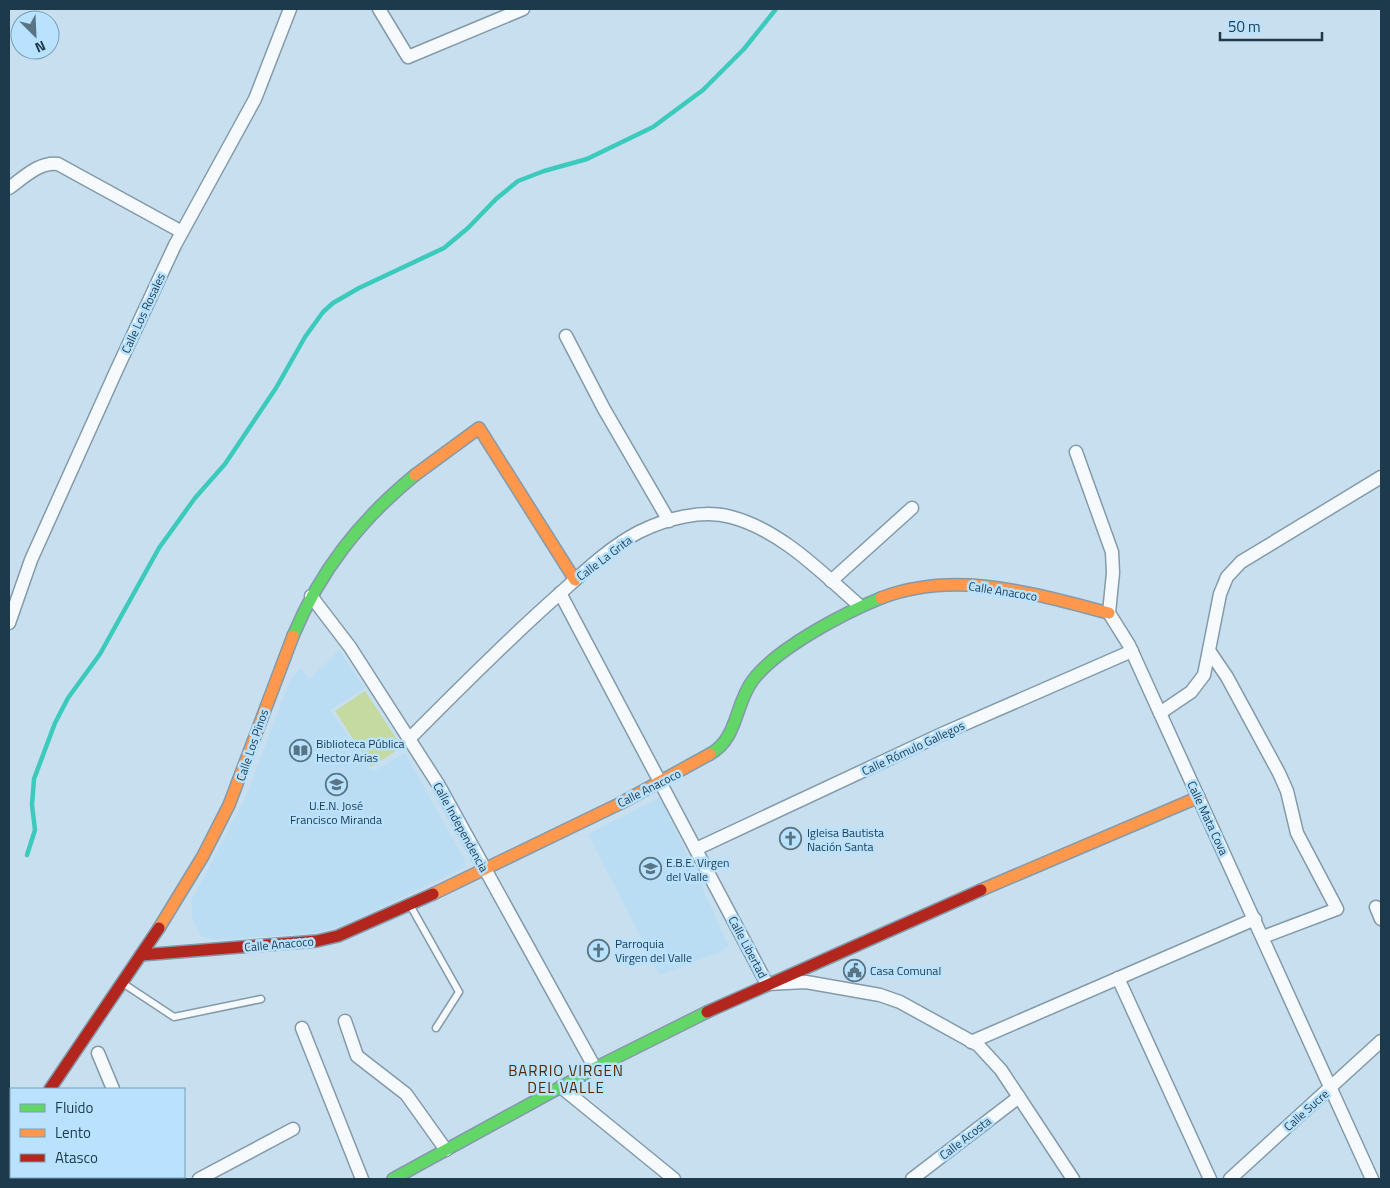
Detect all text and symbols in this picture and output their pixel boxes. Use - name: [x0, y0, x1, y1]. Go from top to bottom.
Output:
- north arrow: [10, 10, 60, 60]
- scale bar: [1220, 10, 1322, 42]
- text: 50 m: [1228, 15, 1261, 38]
- text: N: [32, 36, 49, 59]
- street label: Calle Los Rosales: [116, 269, 170, 356]
- street label: Calle La Grita: [572, 531, 636, 585]
- street label: Calle Anacoco: [967, 576, 1039, 606]
- street label: Calle Los Pinos: [231, 706, 273, 784]
- street label: Calle Rómulo Gallegos: [858, 716, 968, 780]
- place label: Biblioteca Pública Hector Arias: [316, 734, 405, 767]
- library icon: Biblioteca Pública Hector Arias: [288, 738, 312, 762]
- street label: Calle Anacoco: [614, 764, 684, 812]
- school or university icon: U.E.N. José Francisco Miranda: [324, 772, 348, 796]
- street label: Calle Mata Cova: [1182, 778, 1234, 858]
- street label: Calle Independencia: [428, 779, 494, 875]
- place label: U.E.N. José Francisco Miranda: [290, 796, 382, 829]
- place label: Igleisa Bautista Nación Santa: [807, 823, 884, 856]
- church icon: Igleisa Bautista Nación Santa: [779, 827, 803, 851]
- place label: E.B.E. Virgen del Valle: [666, 853, 729, 886]
- school or university icon: E.B.E. Virgen del Valle: [638, 857, 662, 881]
- street label: Calle Libertad: [724, 912, 772, 982]
- street label: Calle Anacoco: [244, 932, 314, 956]
- place label: Parroquia Virgen del Valle: [615, 934, 692, 967]
- church icon: Parroquia Virgen del Valle: [587, 938, 611, 962]
- public building icon: Casa Comunal: [842, 958, 866, 982]
- place label: Casa Comunal: [870, 961, 941, 980]
- district label: BARRIO VIRGEN DEL VALLE: [508, 1059, 624, 1099]
- street label: Calle Sucre: [1279, 1085, 1333, 1135]
- legend: [10, 1088, 185, 1178]
- text: Fluido: [55, 1096, 94, 1119]
- street label: Calle Acosta: [935, 1112, 995, 1164]
- text: Lento: [55, 1121, 91, 1144]
- text: Atasco: [55, 1146, 98, 1169]

